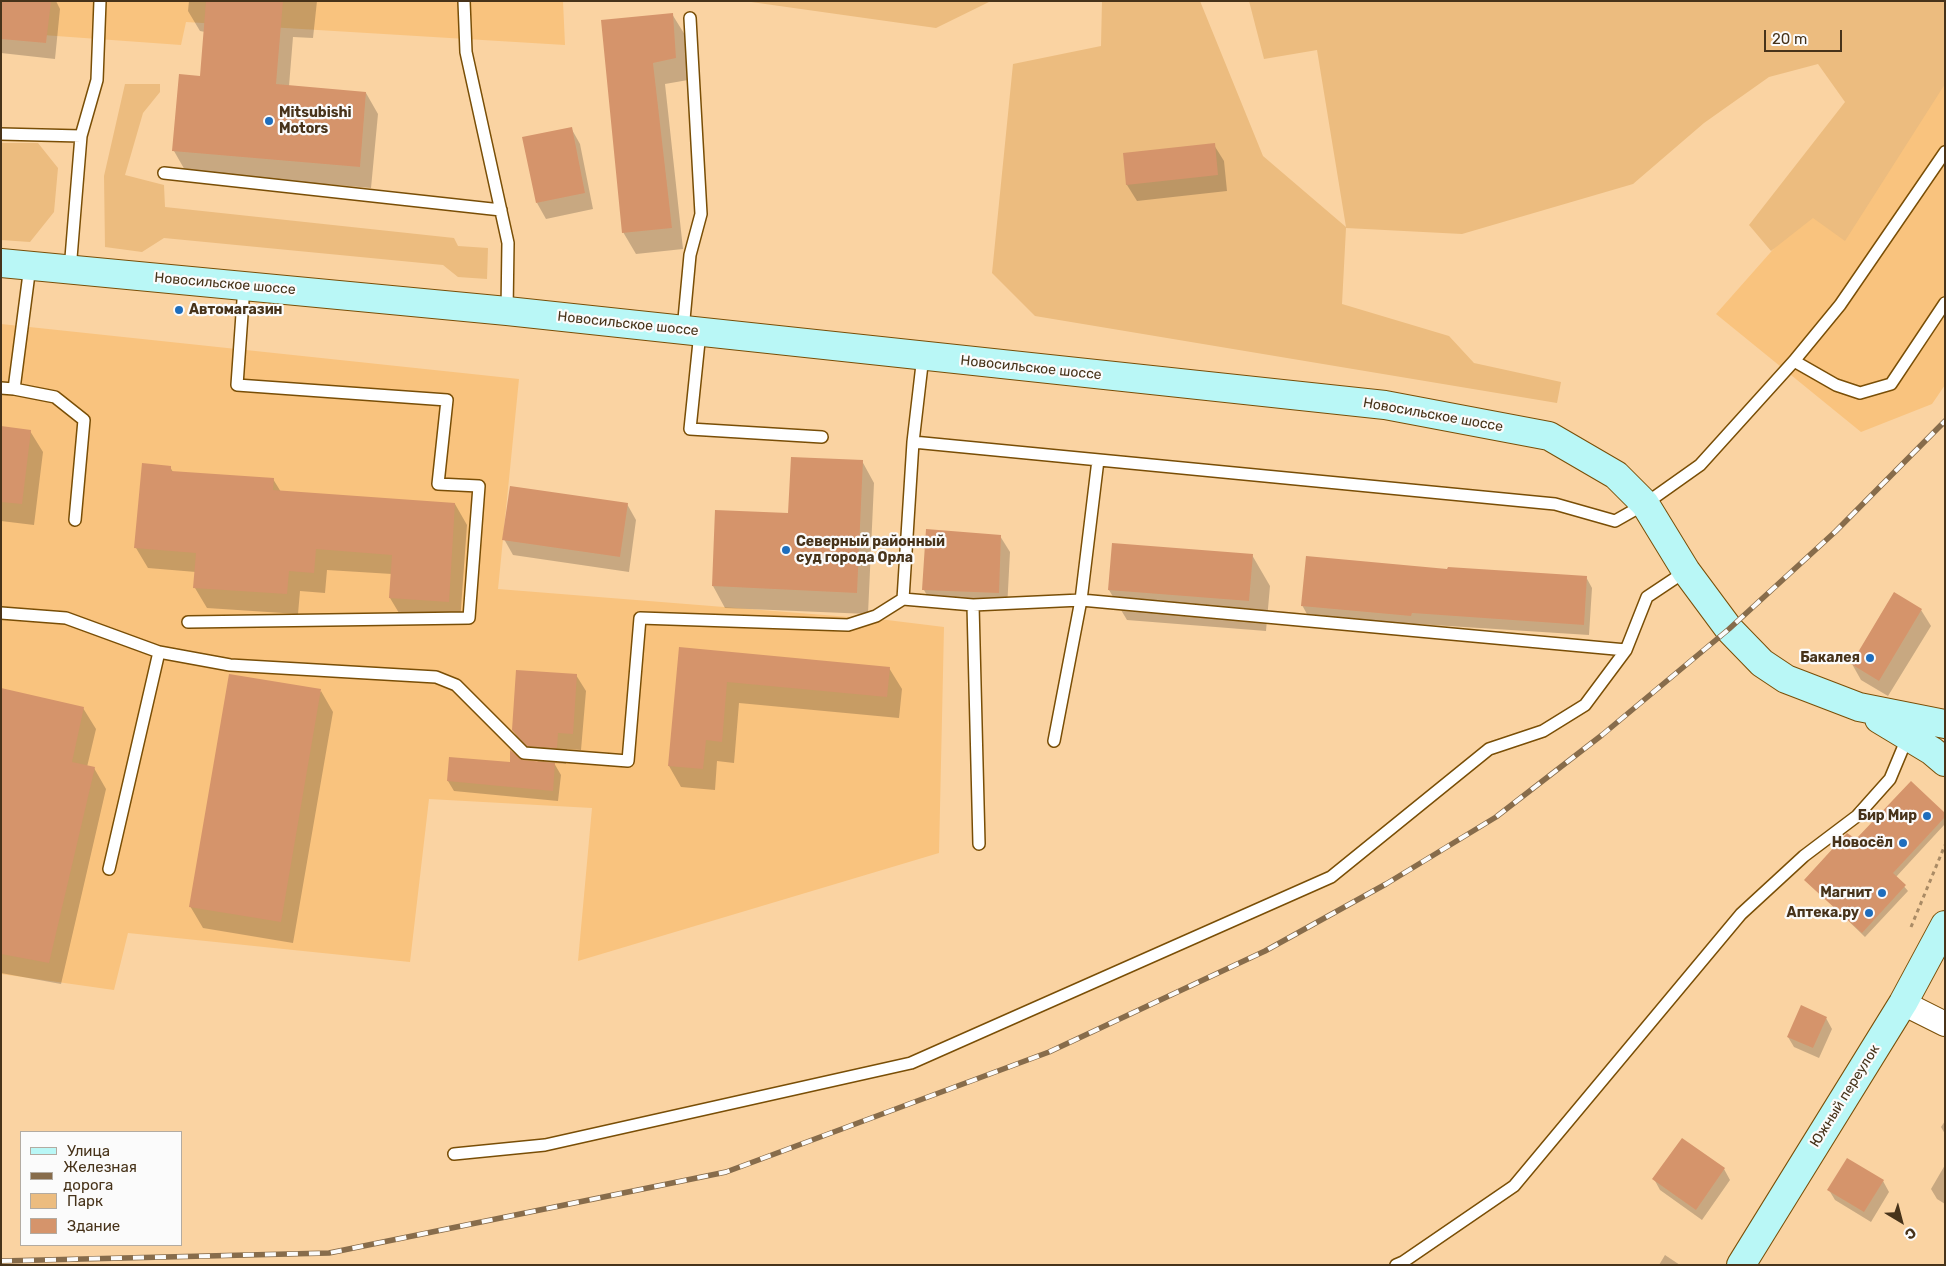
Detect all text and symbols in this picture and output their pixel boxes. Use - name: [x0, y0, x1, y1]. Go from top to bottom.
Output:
- scale bar: [1766, 20, 1844, 52]
- text: 20 m: [1772, 30, 1807, 48]
- place label: Mitsubishi Motors: [279, 105, 352, 138]
- marker: Mitsubishi Motors: [263, 115, 275, 127]
- street label: Новосильское шоссе: [154, 269, 296, 299]
- place label: Автомагазин: [189, 302, 282, 318]
- marker: Автомагазин: [173, 304, 185, 316]
- street label: Новосильское шоссе: [557, 308, 699, 340]
- street label: Новосильское шоссе: [960, 352, 1102, 384]
- street label: Новосильское шоссе: [1362, 394, 1504, 436]
- place label: Северный районный суд города Орла: [796, 534, 945, 566]
- marker: Северный районный суд города Орла: [780, 544, 792, 556]
- place label: Бакалея: [1800, 650, 1860, 666]
- marker: Бакалея: [1864, 652, 1876, 664]
- place label: Бир Мир: [1858, 808, 1917, 824]
- marker: Бир Мир: [1921, 810, 1933, 822]
- place label: Новосёл: [1832, 835, 1893, 851]
- marker: Новосёл: [1897, 837, 1909, 849]
- place label: Магнит: [1820, 885, 1872, 901]
- marker: Магнит: [1876, 887, 1888, 899]
- place label: Аптека.ру: [1787, 905, 1859, 921]
- marker: Аптека.ру: [1863, 907, 1875, 919]
- street label: Южный переулок: [1807, 1042, 1883, 1150]
- legend: [20, 1131, 182, 1246]
- text: Улица: [67, 1142, 110, 1160]
- text: Железная дорога: [63, 1158, 137, 1194]
- text: Парк: [67, 1192, 103, 1210]
- north arrow: [1876, 1196, 1926, 1246]
- text: Здание: [67, 1217, 120, 1235]
- text: С: [1901, 1224, 1919, 1243]

